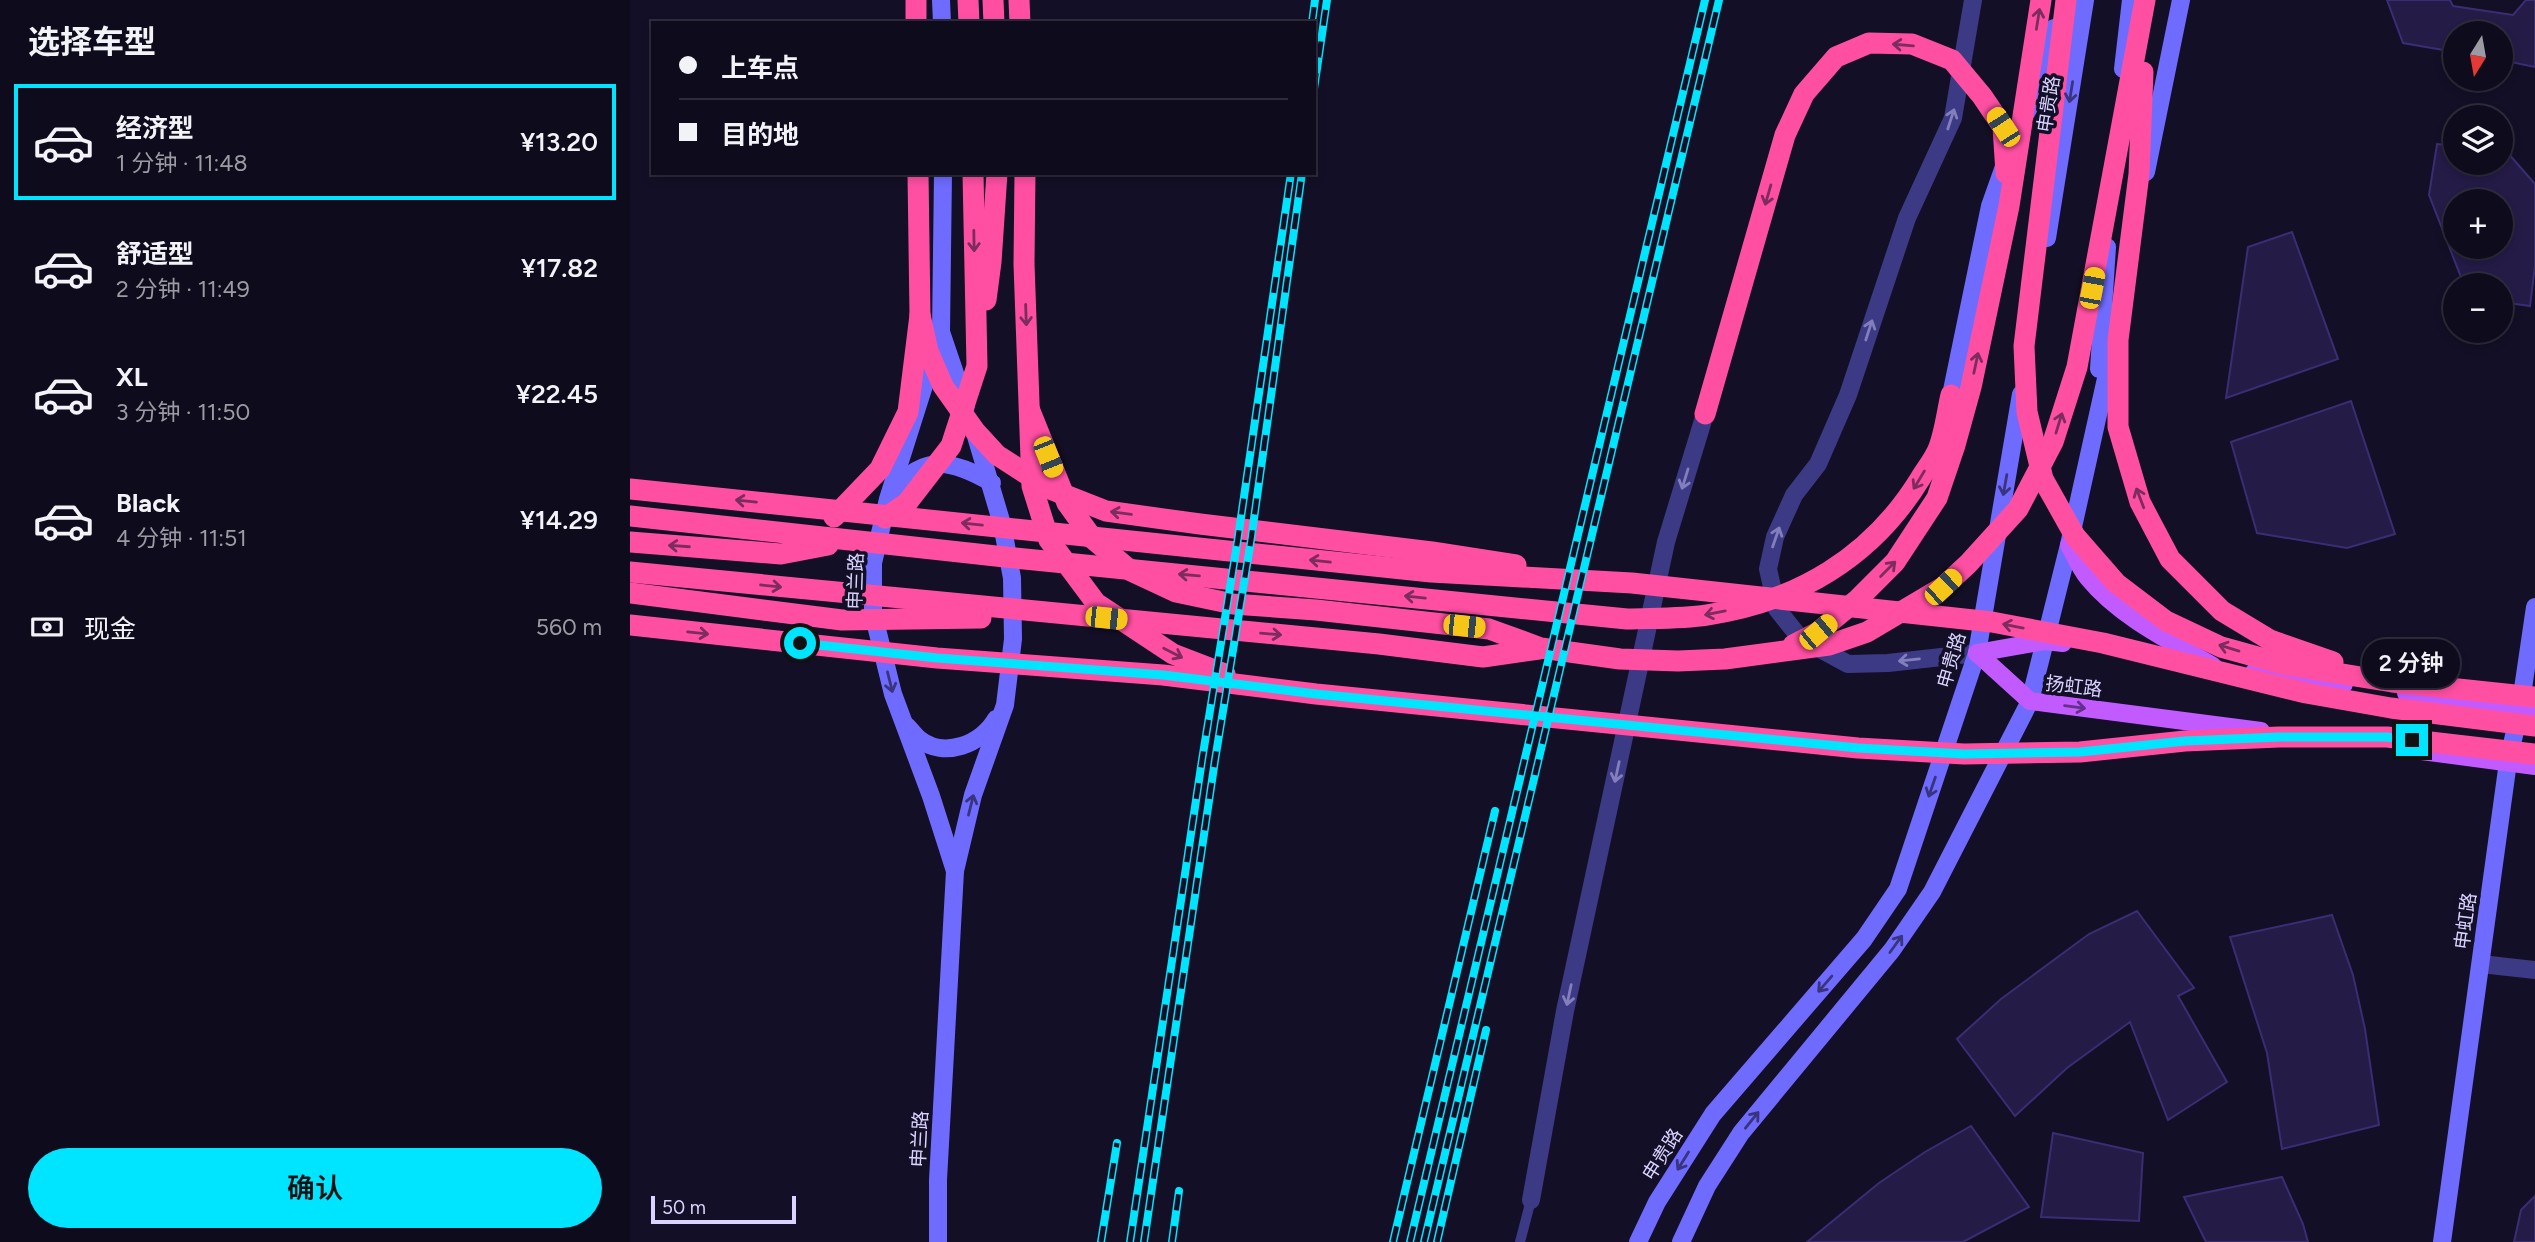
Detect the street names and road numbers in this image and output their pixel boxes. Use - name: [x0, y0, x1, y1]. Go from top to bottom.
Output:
- street label: 申贵路: [2033, 74, 2064, 134]
- street label: 申兰路: [843, 552, 868, 610]
- street label: 申贵路: [1933, 630, 1970, 691]
- street label: 扬虹路: [2044, 672, 2104, 701]
- street label: 申虹路: [2450, 891, 2481, 951]
- street label: 申兰路: [907, 1110, 932, 1168]
- street label: 申贵路: [1638, 1124, 1687, 1185]

